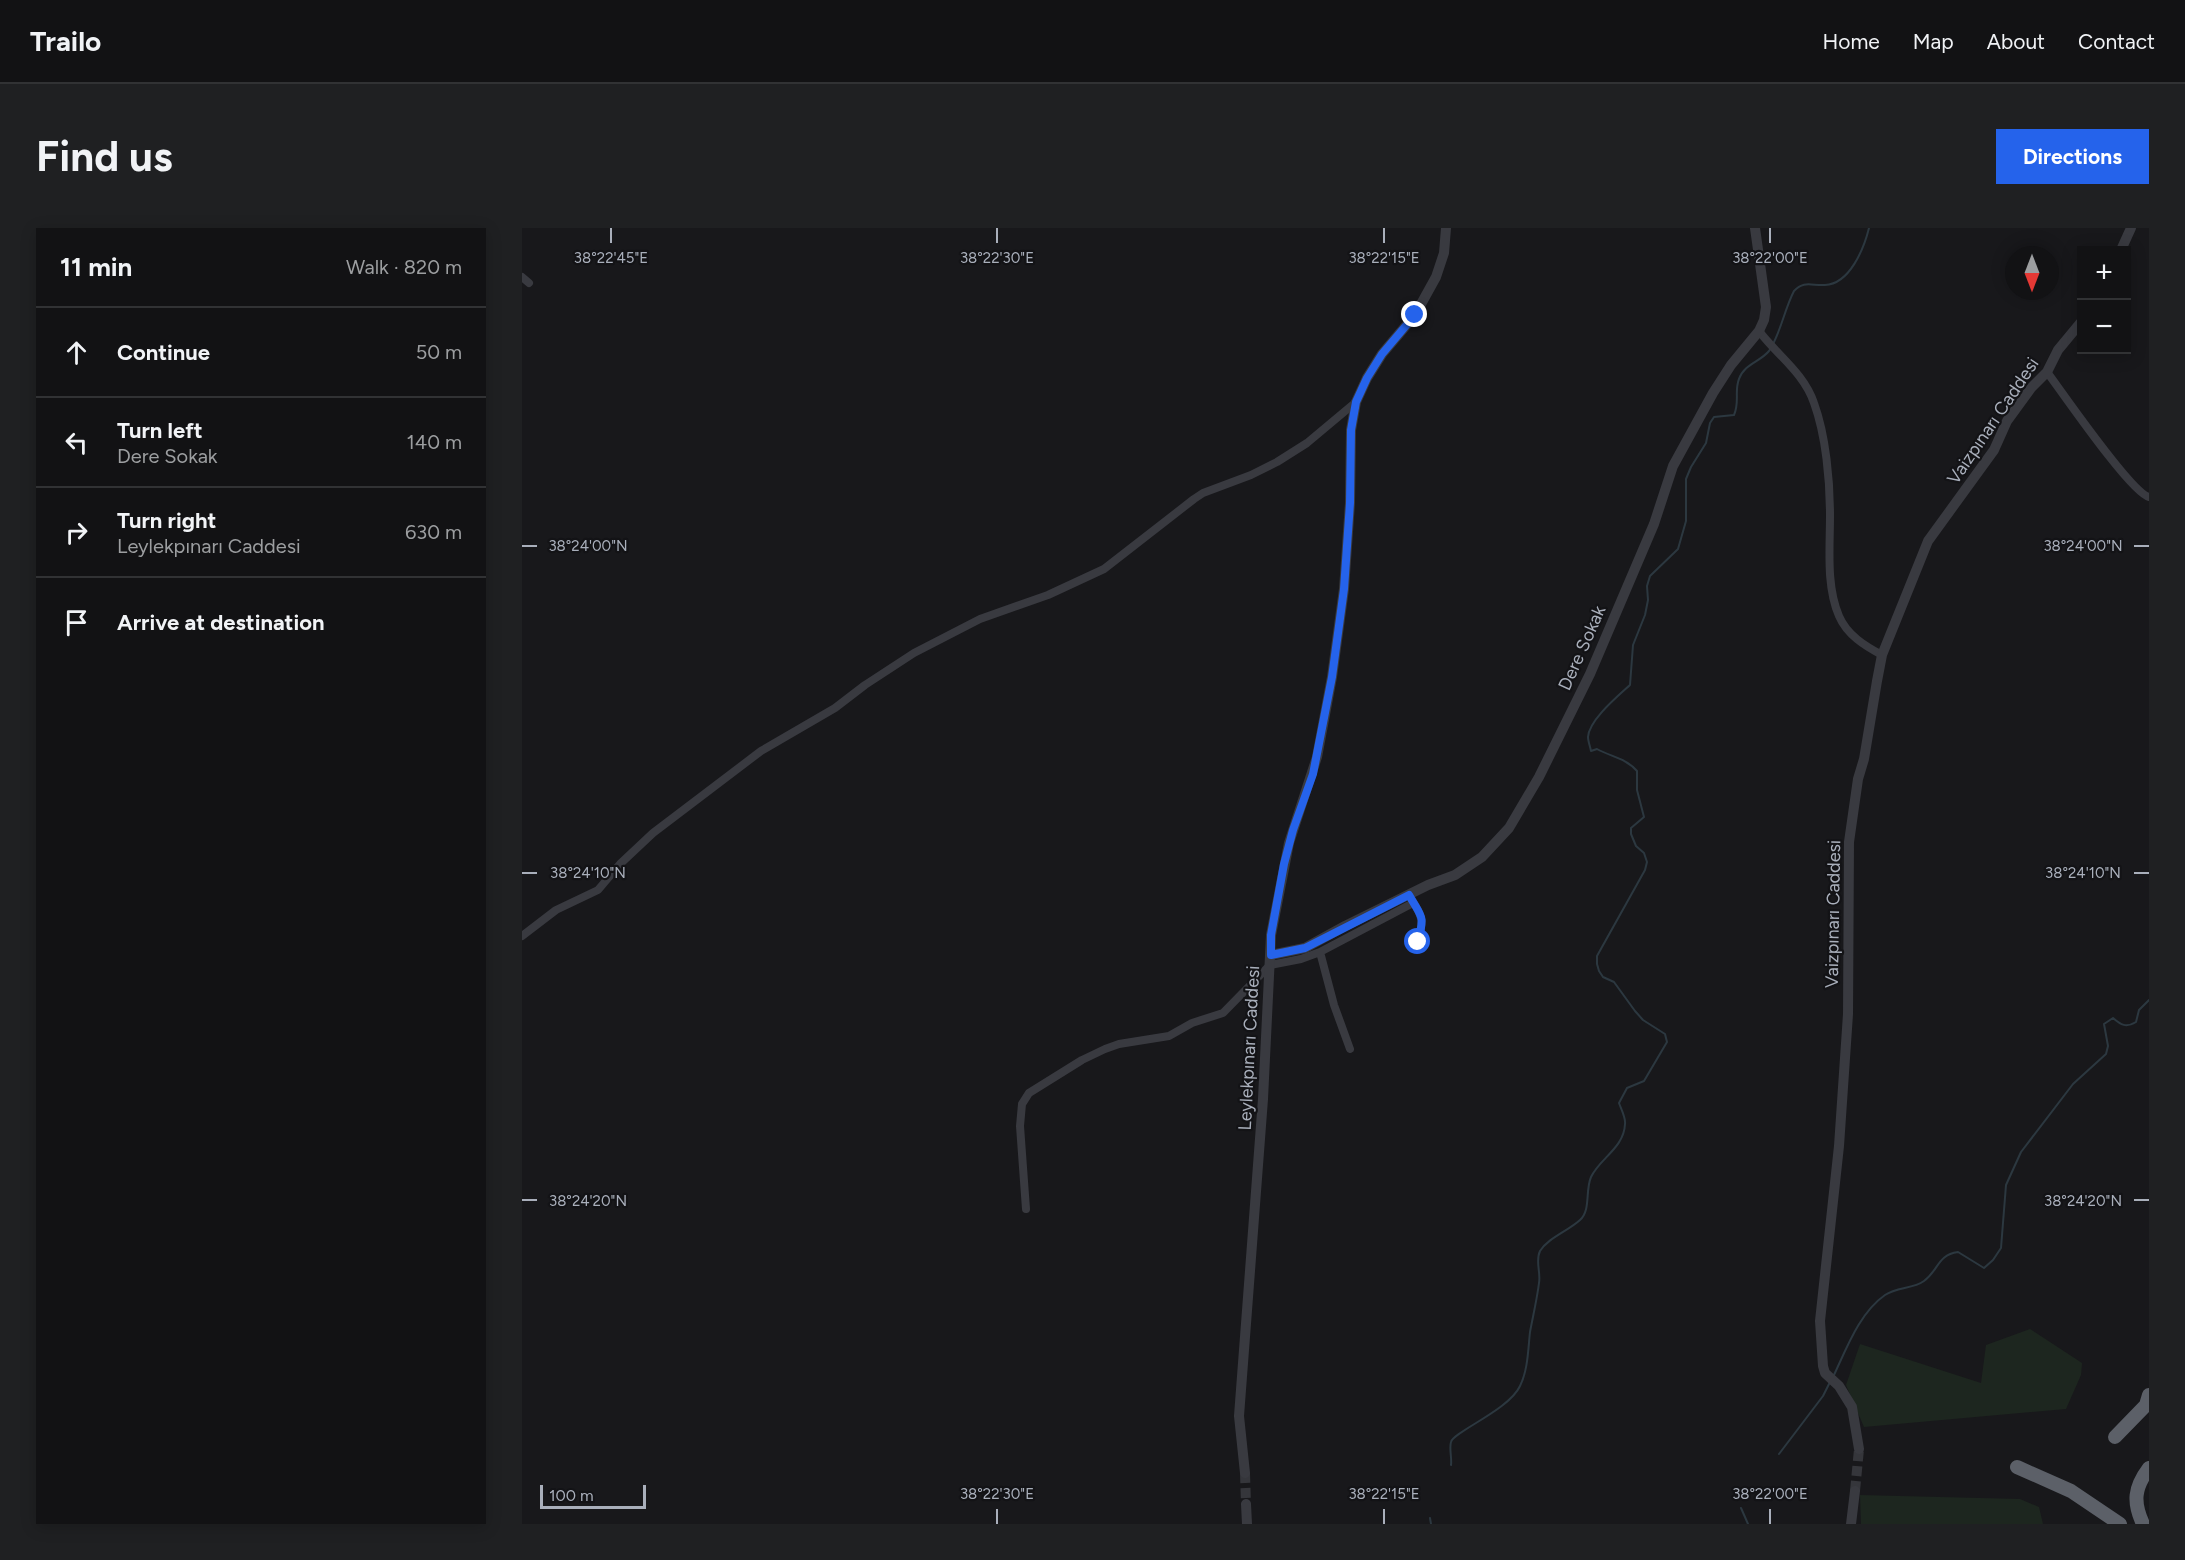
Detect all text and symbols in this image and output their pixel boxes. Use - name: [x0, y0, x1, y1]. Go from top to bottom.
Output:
- text: Trailo: [30, 24, 101, 58]
- text: Home: [1823, 29, 1880, 54]
- text: Map: [1913, 29, 1954, 54]
- text: About: [1987, 29, 2045, 54]
- text: Contact: [2078, 29, 2155, 54]
- button: Directions: [1996, 129, 2149, 184]
- text: Find us: [36, 131, 173, 182]
- north arrow: [2005, 246, 2059, 300]
- map controls: [2077, 246, 2131, 354]
- button: +: [2077, 246, 2131, 300]
- text: 38°22'45"E: [574, 249, 648, 267]
- text: 38°22'30"E: [960, 249, 1034, 267]
- text: 38°22'15"E: [1348, 249, 1420, 267]
- text: 38°22'00"E: [1732, 249, 1808, 267]
- text: 11 min: [60, 251, 132, 283]
- text: Walk · 820 m: [346, 255, 462, 279]
- button: −: [2077, 300, 2131, 354]
- route end: [1401, 301, 1427, 327]
- icon: ahead: [60, 336, 93, 369]
- text: Continue: [117, 339, 210, 366]
- text: 50 m: [416, 340, 462, 364]
- street label: Vaizpınarı Caddesi: [1942, 353, 2044, 489]
- text: Turn left: [117, 417, 203, 444]
- icon: left: [60, 426, 93, 459]
- text: 140 m: [407, 430, 462, 454]
- text: Dere Sokak: [117, 444, 218, 468]
- text: Turn right: [117, 507, 216, 534]
- icon: right: [60, 516, 93, 549]
- text: 630 m: [405, 520, 462, 544]
- text: Leylekpınarı Caddesi: [117, 534, 301, 558]
- text: 38°24'00"N: [548, 537, 628, 555]
- text: 38°24'00"N: [2043, 537, 2123, 555]
- street label: Dere Sokak: [1554, 602, 1611, 694]
- icon: arrive: [60, 606, 93, 639]
- text: Arrive at destination: [117, 609, 325, 636]
- street label: Vaizpınarı Caddesi: [1821, 840, 1845, 988]
- text: 38°24'10"N: [550, 864, 626, 882]
- text: 38°24'10"N: [2045, 864, 2121, 882]
- route start: [1404, 928, 1430, 954]
- street label: Leylekpınarı Caddesi: [1234, 965, 1264, 1131]
- text: 38°24'20"N: [549, 1192, 627, 1210]
- text: 38°24'20"N: [2044, 1192, 2122, 1210]
- scale bar: [540, 1482, 646, 1510]
- text: 38°22'30"E: [960, 1485, 1034, 1503]
- text: 38°22'15"E: [1348, 1485, 1420, 1503]
- text: 38°22'00"E: [1732, 1485, 1808, 1503]
- text: 100 m: [549, 1486, 594, 1505]

